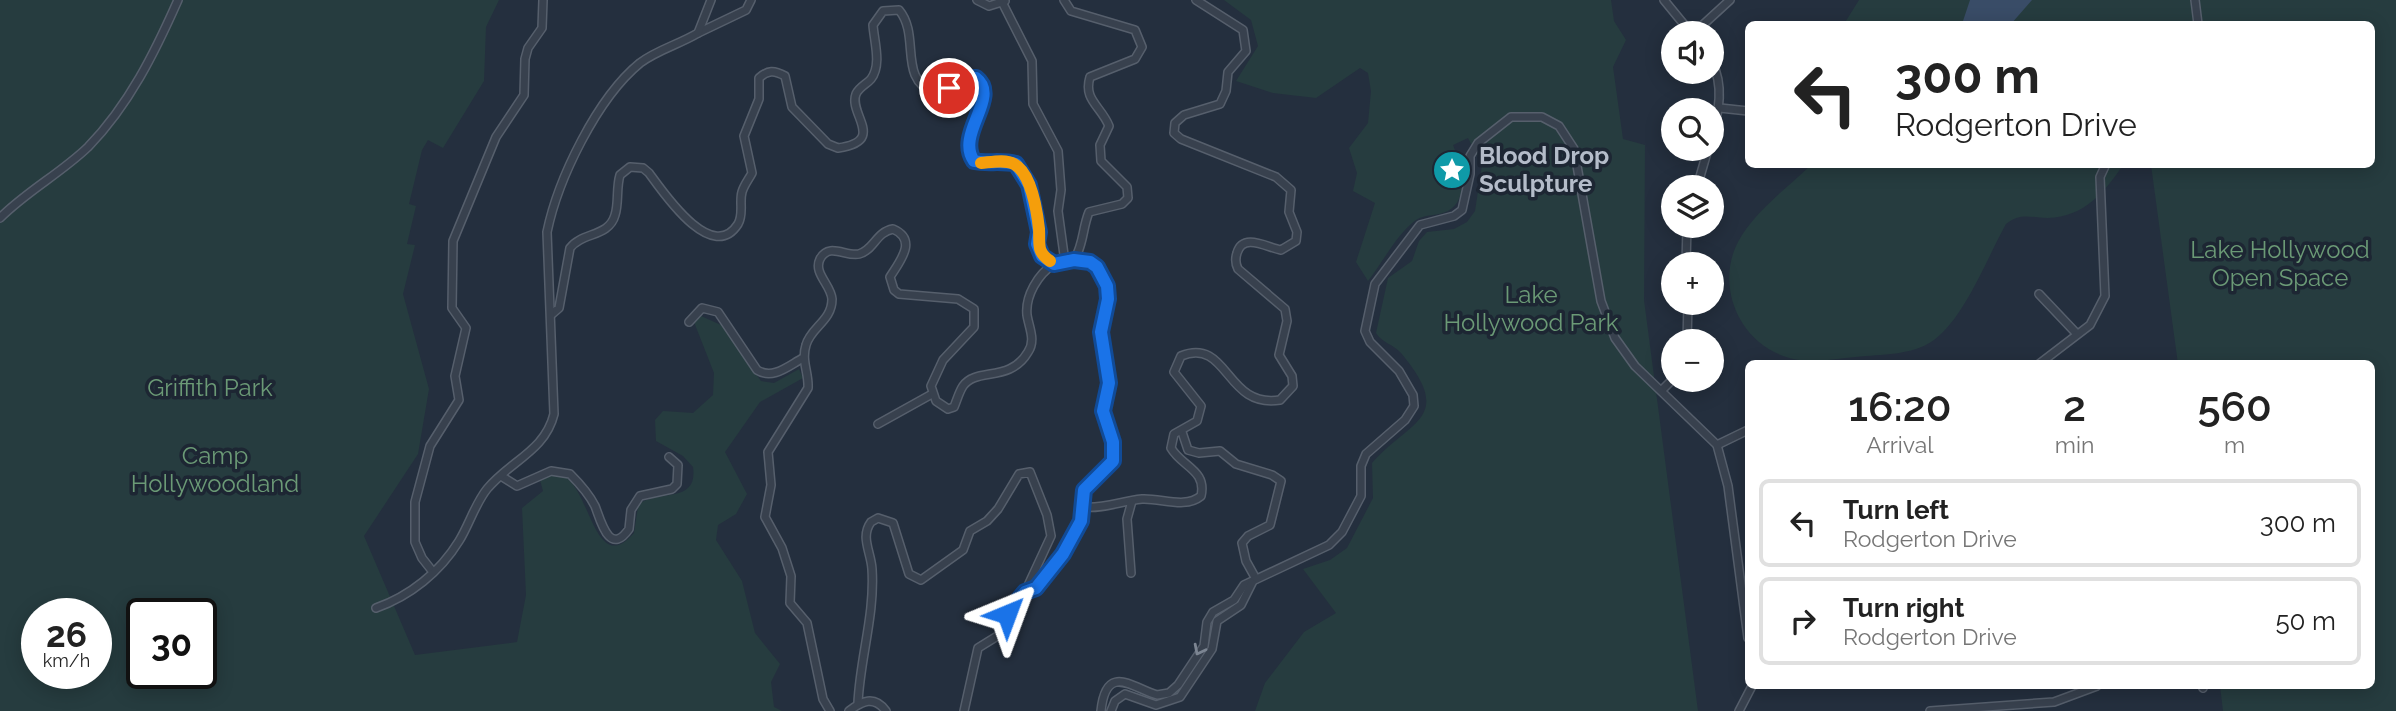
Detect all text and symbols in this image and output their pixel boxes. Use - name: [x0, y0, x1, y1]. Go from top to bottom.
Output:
- map controls: [1661, 21, 1724, 392]
- button: sound: [1661, 21, 1724, 84]
- text: 300 m: [1895, 47, 2040, 104]
- icon: left: [1780, 49, 1871, 140]
- pin: [919, 58, 979, 118]
- icon: arrive: [930, 69, 968, 107]
- button: search: [1661, 98, 1724, 161]
- text: Rodgerton Drive: [1895, 106, 2137, 143]
- place label: Blood Drop Sculpture: [1479, 141, 1609, 198]
- place icon: Blood Drop Sculpture: [1431, 149, 1473, 191]
- button: layers: [1661, 175, 1724, 238]
- park label: Lake Hollywood Open Space: [2190, 235, 2370, 292]
- button: +: [1661, 252, 1724, 315]
- park label: Lake Hollywood Park: [1443, 280, 1619, 337]
- button: −: [1661, 329, 1724, 392]
- park label: Griffith Park: [147, 373, 273, 402]
- text: 16:20: [1848, 382, 1952, 431]
- text: 2: [2063, 382, 2086, 431]
- text: 560: [2197, 382, 2272, 431]
- text: Arrival: [1866, 431, 1934, 458]
- text: min: [2055, 431, 2094, 458]
- text: m: [2224, 431, 2245, 458]
- park label: Camp Hollywoodland: [131, 441, 299, 498]
- text: Turn left: [1843, 495, 1949, 525]
- icon: left: [1784, 504, 1822, 542]
- text: 300 m: [2260, 508, 2336, 538]
- text: Rodgerton Drive: [1843, 525, 2017, 552]
- position arrow: [970, 577, 1044, 651]
- text: Turn right: [1843, 593, 1964, 623]
- speed limit sign: 30: [126, 598, 217, 689]
- icon: right: [1784, 602, 1822, 640]
- text: 50 m: [2275, 606, 2336, 636]
- text: 26: [46, 614, 87, 655]
- text: Rodgerton Drive: [1843, 623, 2017, 650]
- one-way arrow: [1194, 643, 1208, 656]
- text: km/h: [43, 650, 90, 671]

